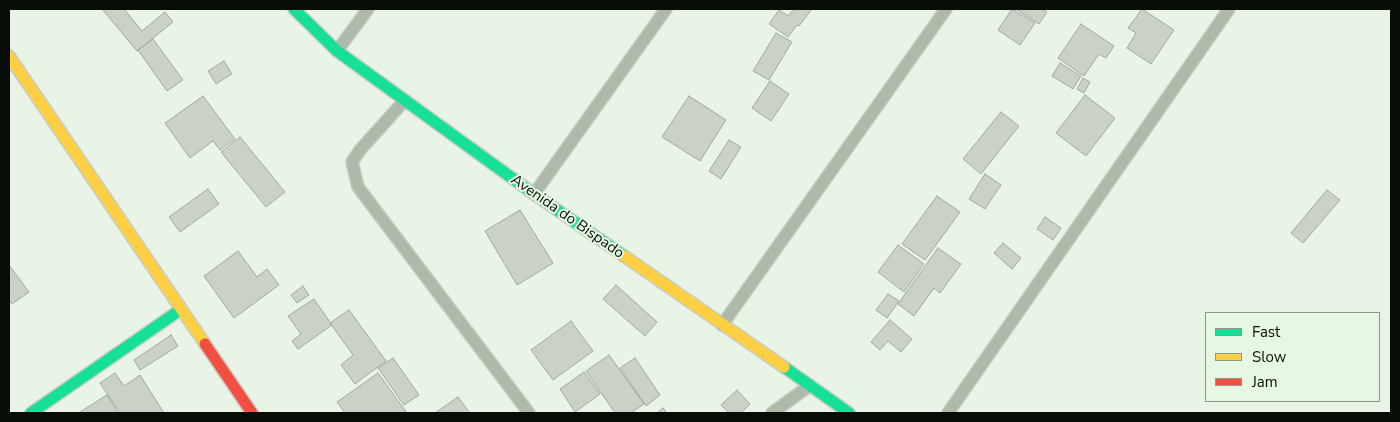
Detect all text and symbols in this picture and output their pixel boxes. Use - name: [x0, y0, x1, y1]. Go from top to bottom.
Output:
- street label: Avenida do Bispado: [507, 171, 627, 263]
- legend: [1205, 312, 1380, 402]
- text: Fast: [1252, 322, 1280, 342]
- text: Slow: [1252, 347, 1286, 367]
- text: Jam: [1252, 372, 1278, 392]

